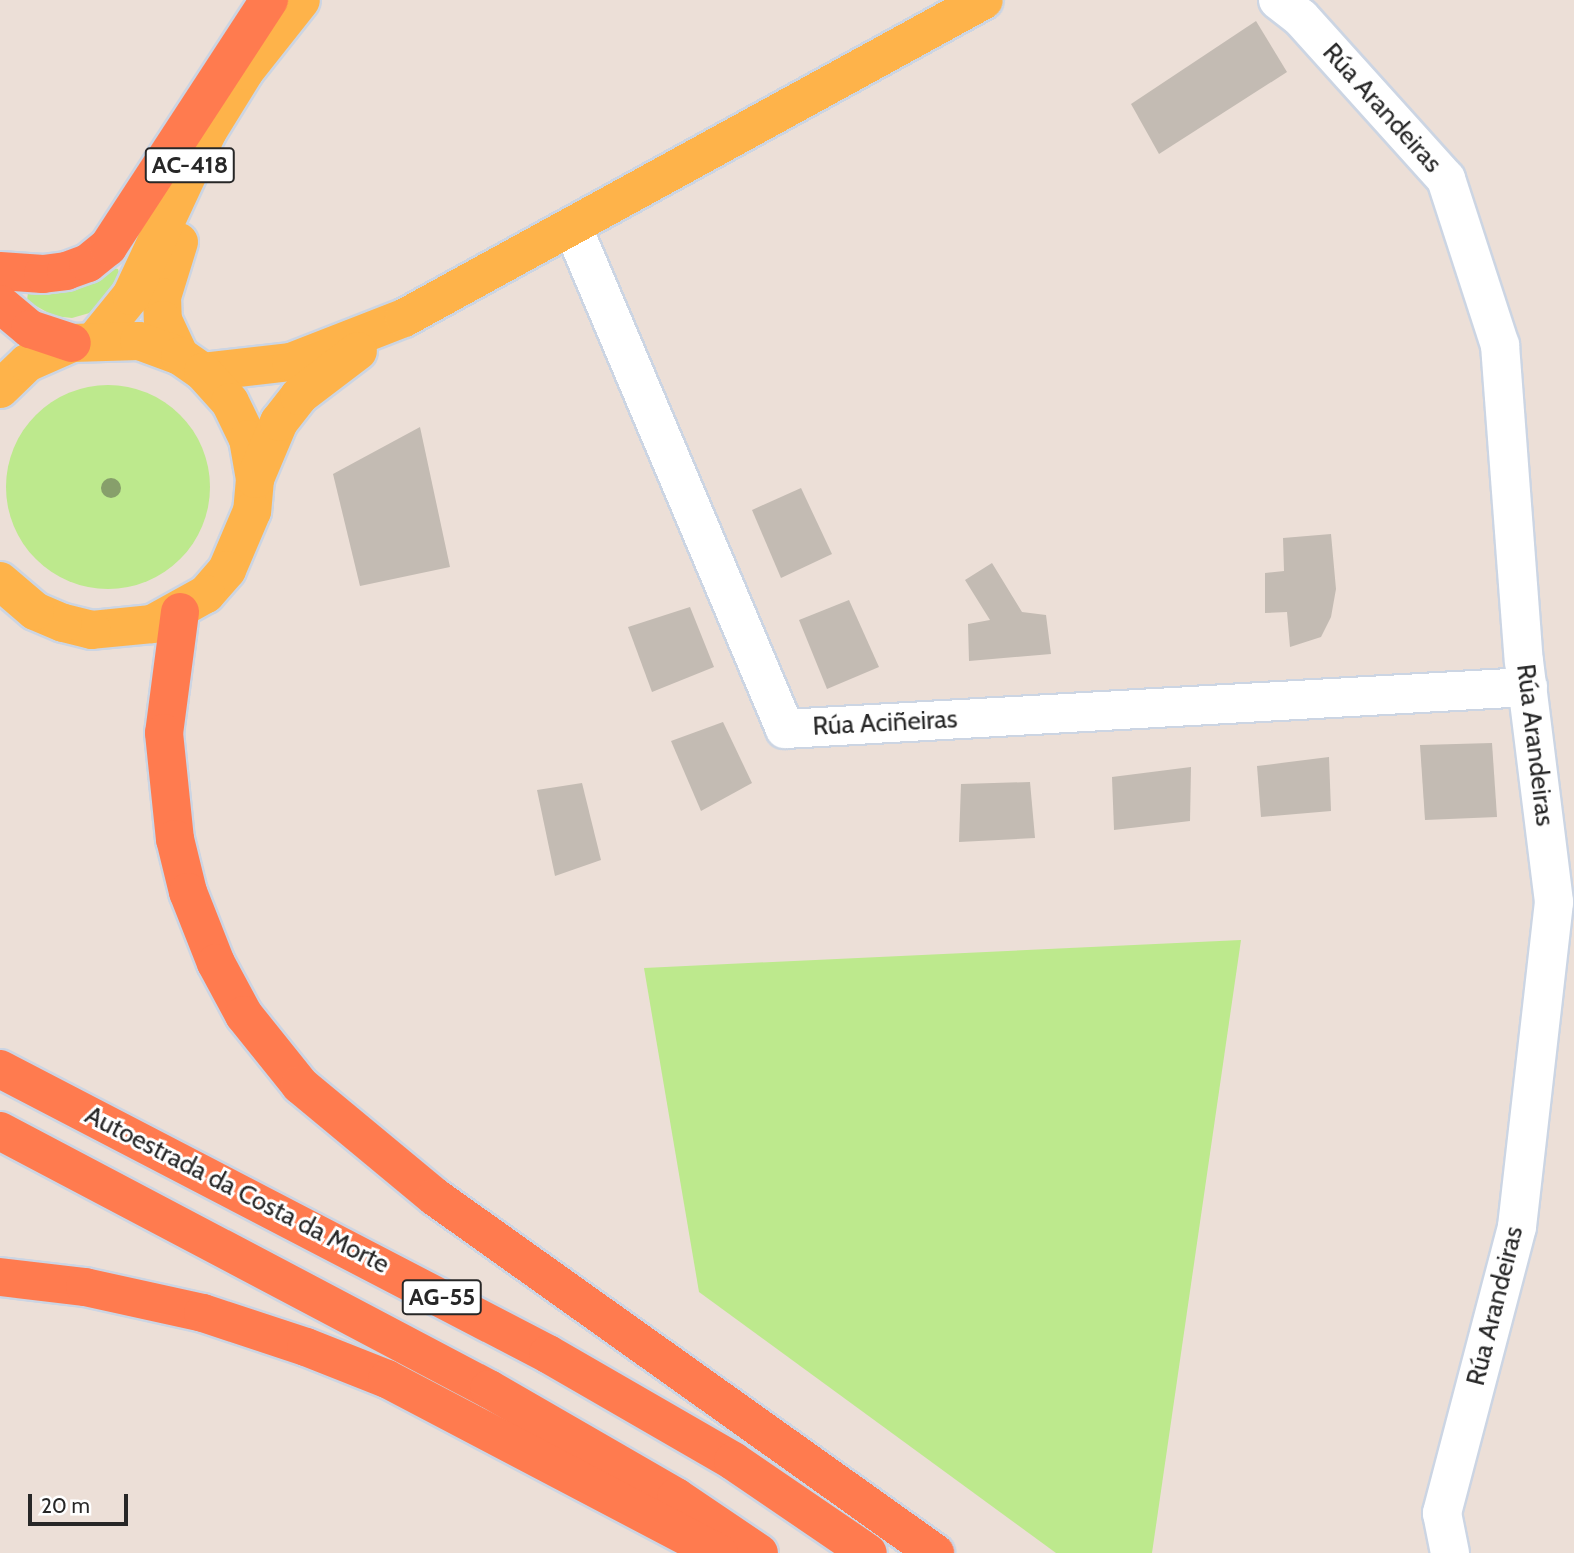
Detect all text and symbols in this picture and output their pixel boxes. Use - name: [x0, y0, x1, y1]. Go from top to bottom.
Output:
- street label: Rúa Arandeiras: [1316, 37, 1448, 179]
- road number: AC-418: [144, 145, 235, 186]
- street label: Rúa Arandeiras: [1510, 662, 1560, 828]
- street label: Rúa Aciñeiras: [812, 704, 958, 742]
- street label: Autoestrada da Costa da Morte: [80, 1100, 394, 1280]
- street label: Rúa Arandeiras: [1460, 1223, 1530, 1389]
- road number: AG-55: [402, 1276, 482, 1317]
- scale bar: [32, 1480, 131, 1524]
- text: 20 m: [41, 1493, 90, 1518]

